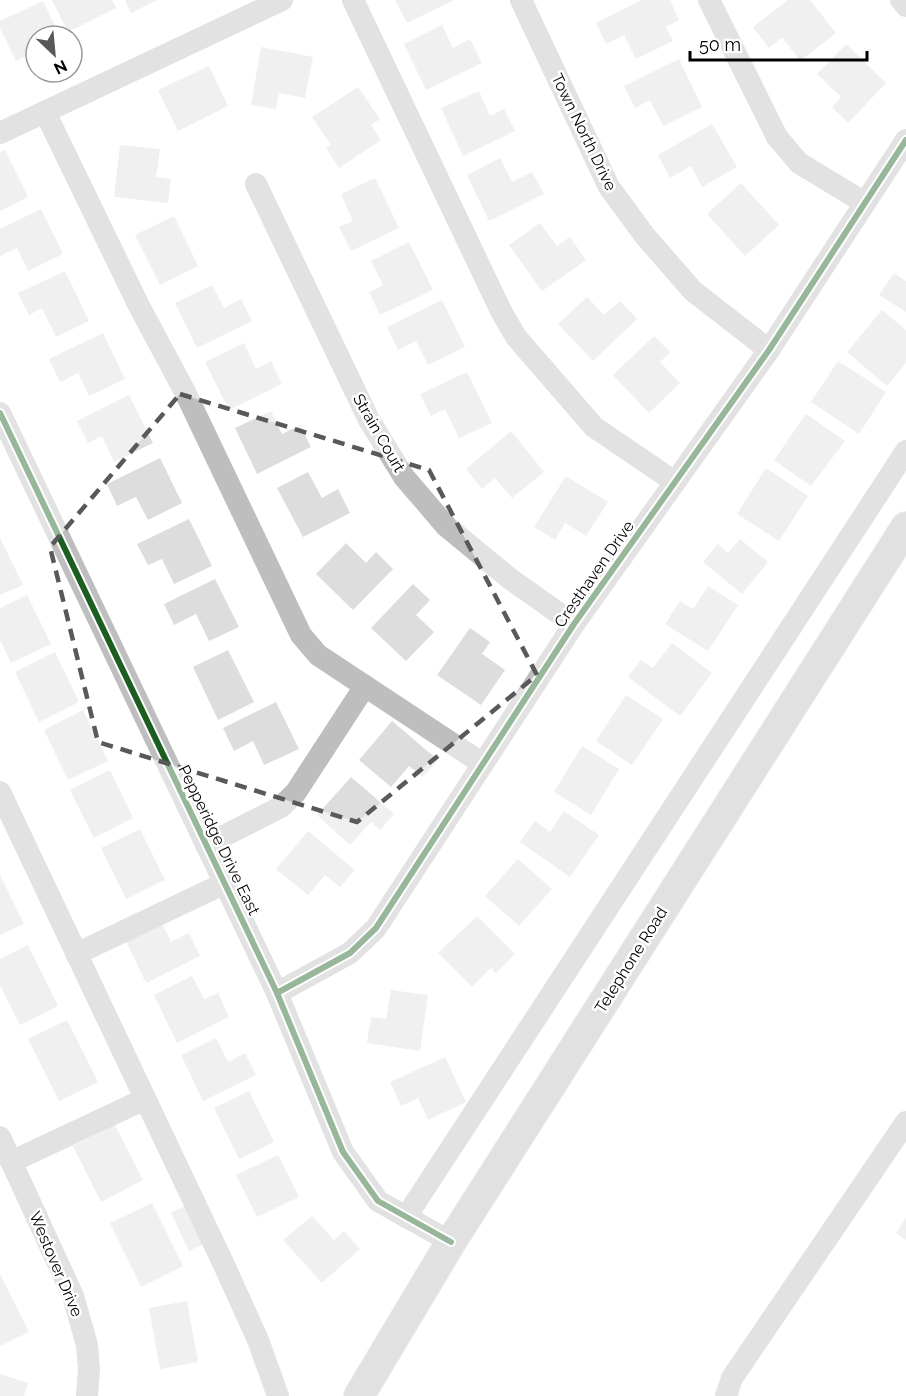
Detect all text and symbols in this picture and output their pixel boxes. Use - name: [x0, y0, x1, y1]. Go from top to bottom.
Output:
- north arrow: [24, 24, 84, 84]
- scale bar: [690, 24, 867, 62]
- text: 50 m: [699, 34, 741, 55]
- text: N: [51, 56, 70, 78]
- street label: Town North Drive: [547, 70, 621, 194]
- street label: Strain Court: [349, 391, 409, 476]
- street label: Cresthaven Drive: [550, 517, 638, 631]
- street label: Pepperidge Drive East: [174, 762, 264, 919]
- street label: Telephone Road: [591, 904, 671, 1016]
- street label: Westover Drive: [25, 1209, 87, 1319]

